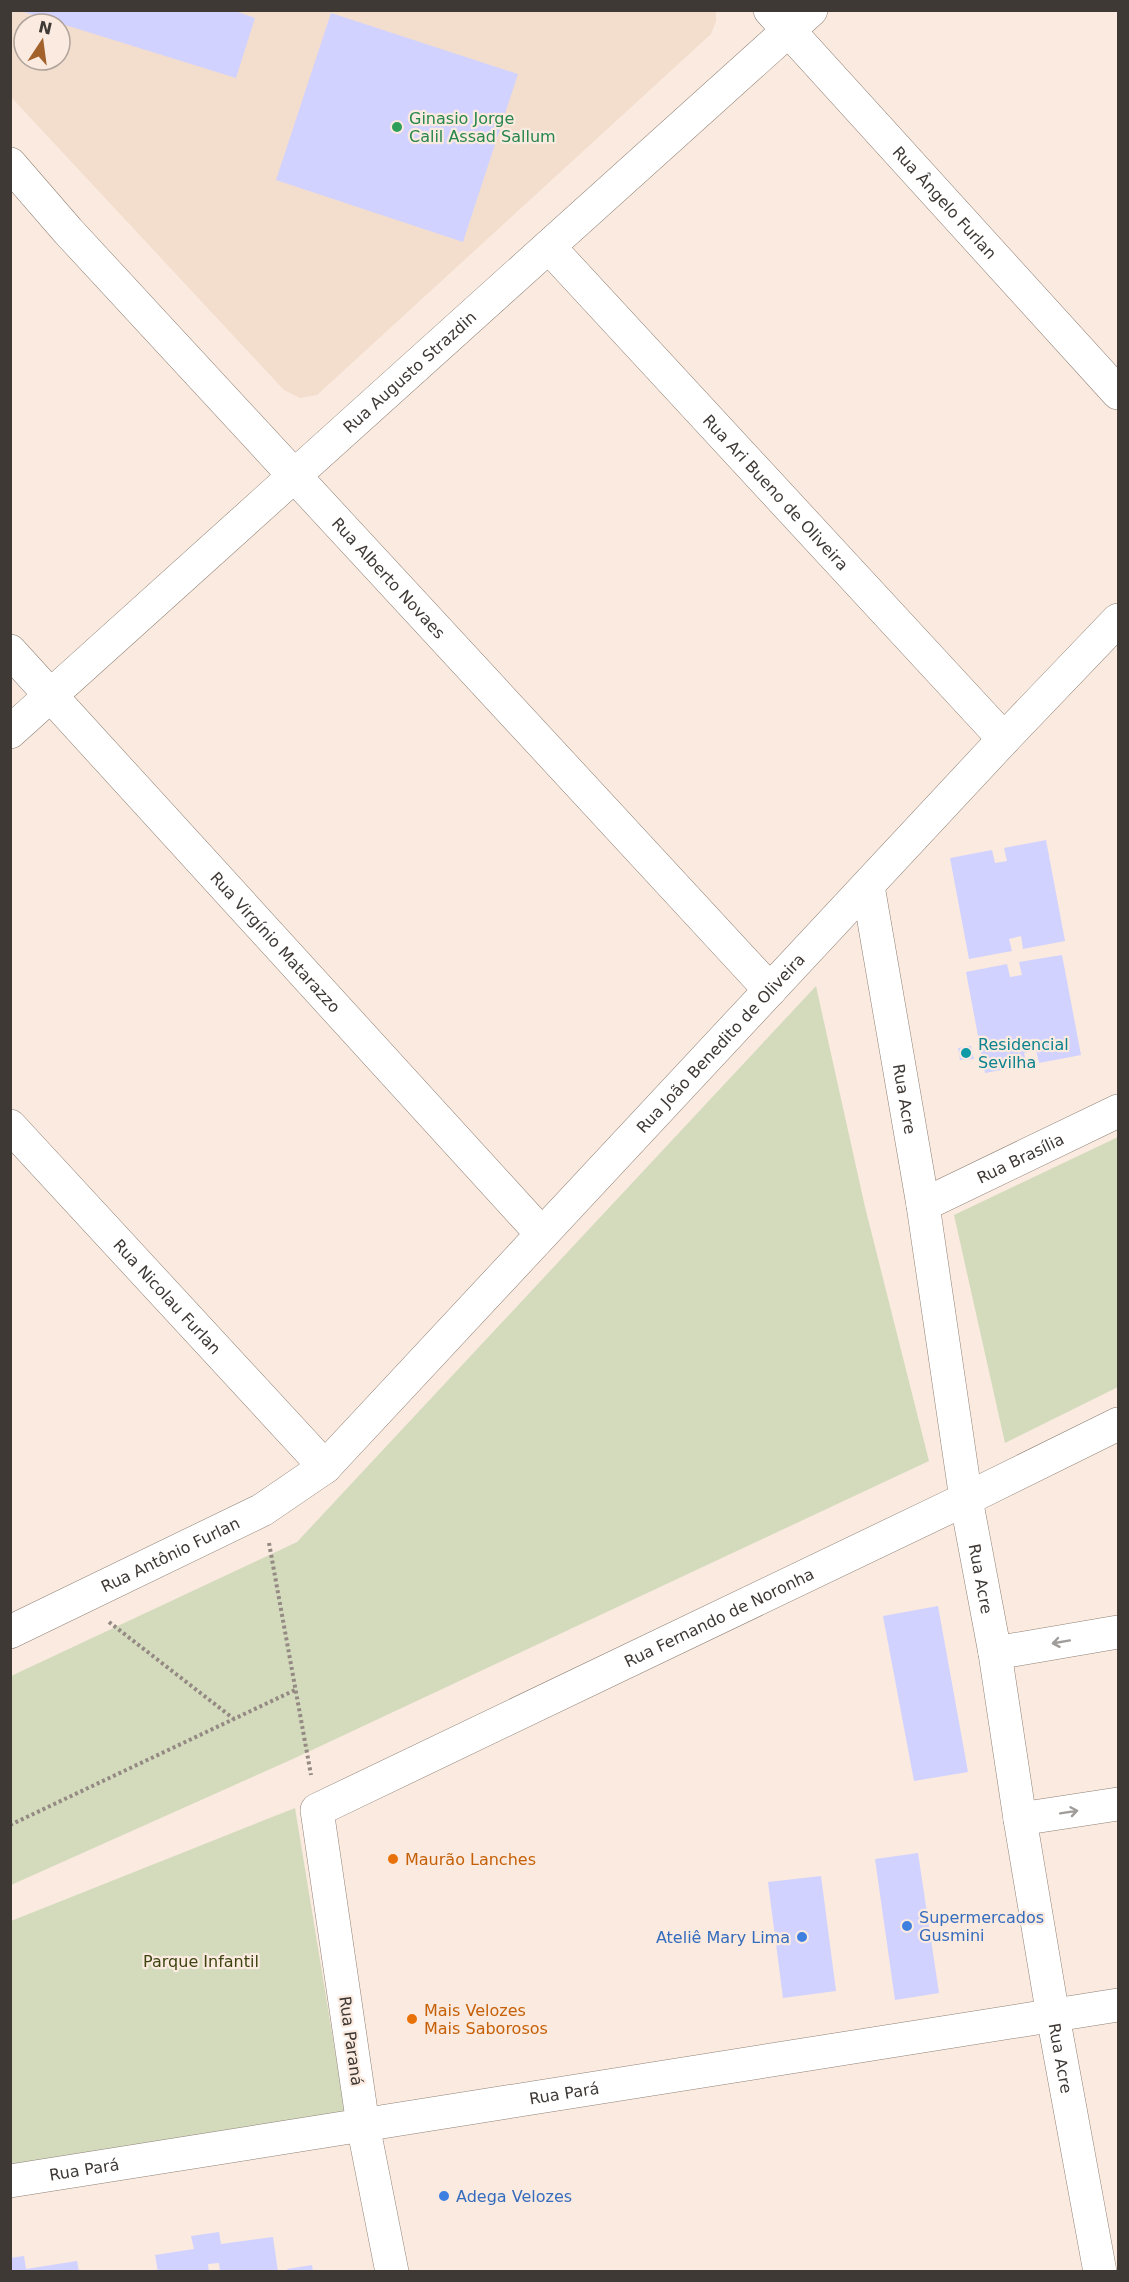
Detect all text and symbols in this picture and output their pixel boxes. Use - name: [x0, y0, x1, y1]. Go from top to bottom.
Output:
- north arrow: [12, 12, 72, 72]
- text: N: [37, 17, 54, 39]
- place label: Ginasio Jorge Calil Assad Sallum: [409, 109, 556, 146]
- marker: Ginasio Jorge Calil Assad Sallum: [390, 120, 404, 134]
- street label: Rua Ângelo Furlan: [889, 142, 1001, 263]
- street label: Rua Augusto Strazdin: [339, 307, 480, 437]
- street label: Rua Ari Bueno de Oliveira: [699, 410, 852, 574]
- street label: Rua Alberto Novaes: [328, 513, 449, 642]
- street label: Rua Virgínio Matarazzo: [207, 868, 344, 1016]
- street label: Rua João Benedito de Oliveira: [632, 950, 809, 1137]
- place label: Residencial Sevilha: [978, 1035, 1069, 1072]
- marker: Residencial Sevilha: [959, 1046, 973, 1060]
- street label: Rua Acre: [889, 1062, 920, 1135]
- street label: Rua Brasília: [974, 1129, 1067, 1187]
- street label: Rua Nicolau Furlan: [110, 1235, 225, 1358]
- street label: Rua Antônio Furlan: [98, 1513, 243, 1596]
- street label: Rua Acre: [965, 1542, 997, 1615]
- street label: Rua Fernando de Noronha: [621, 1564, 817, 1671]
- one-way arrow: [1051, 1636, 1071, 1647]
- one-way arrow: [1059, 1806, 1079, 1817]
- place label: Maurão Lanches: [405, 1850, 536, 1869]
- marker: Maurão Lanches: [386, 1852, 400, 1866]
- place label: Supermercados Gusmini: [919, 1908, 1044, 1945]
- marker: Supermercados Gusmini: [900, 1919, 914, 1933]
- place label: Ateliê Mary Lima: [656, 1928, 790, 1947]
- marker: Ateliê Mary Lima: [795, 1930, 809, 1944]
- park label: Parque Infantil: [143, 1952, 259, 1971]
- street label: Rua Paraná: [335, 1995, 367, 2087]
- place label: Mais Velozes Mais Saborosos: [424, 2001, 548, 2038]
- marker: Mais Velozes Mais Saborosos: [405, 2012, 419, 2026]
- street label: Rua Acre: [1045, 2022, 1076, 2095]
- street label: Rua Pará: [528, 2078, 600, 2108]
- street label: Rua Pará: [48, 2154, 120, 2184]
- place label: Adega Velozes: [456, 2187, 572, 2206]
- marker: Adega Velozes: [437, 2189, 451, 2203]

